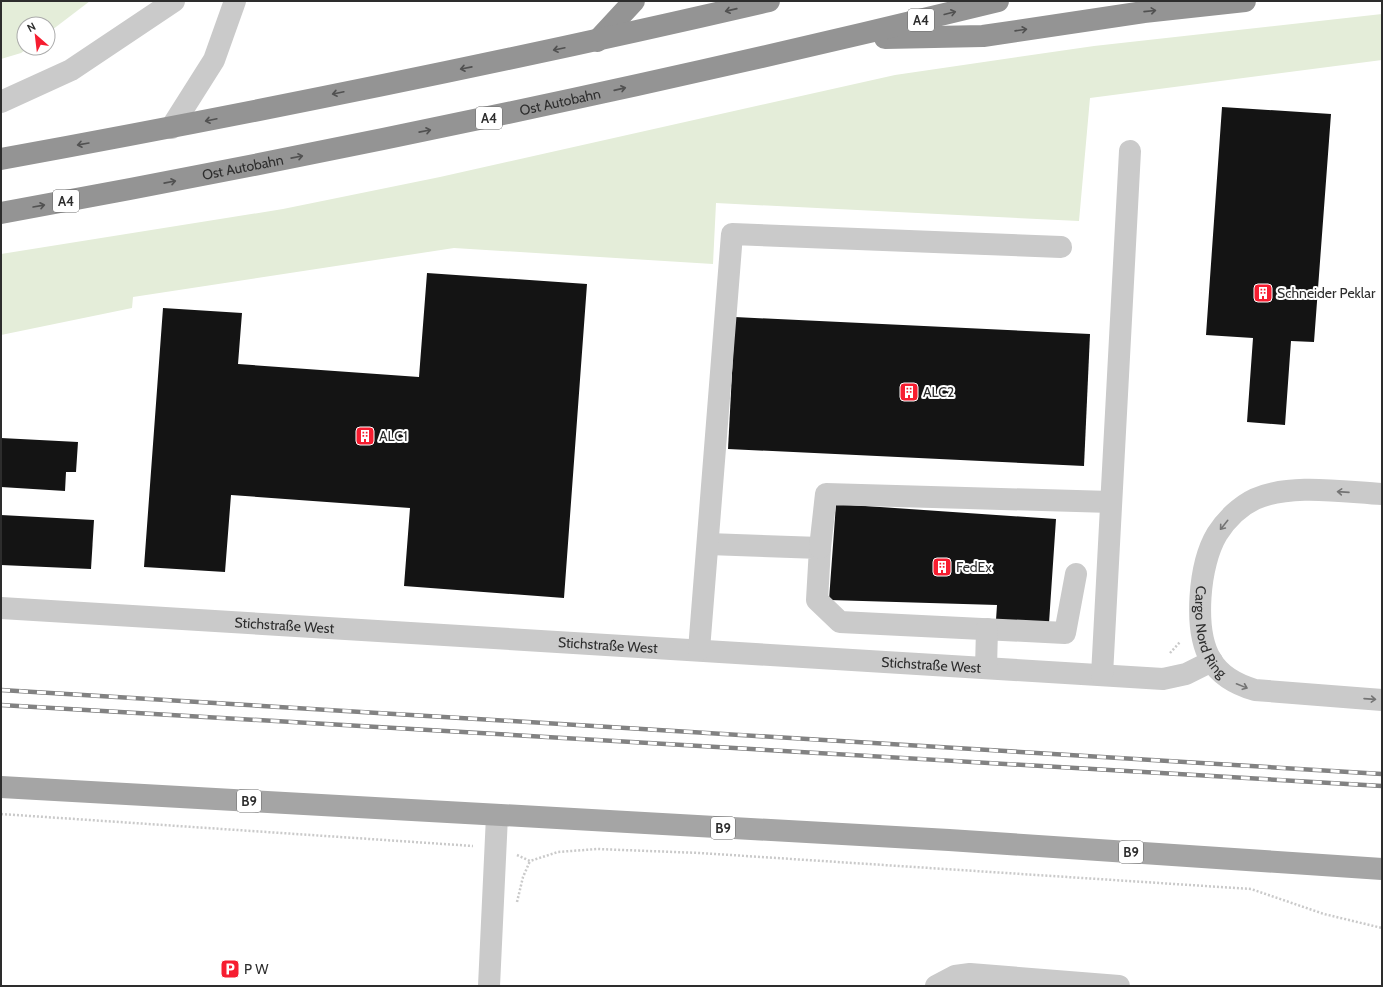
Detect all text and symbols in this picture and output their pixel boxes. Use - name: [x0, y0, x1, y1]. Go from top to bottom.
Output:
- one-way arrow: [725, 6, 738, 14]
- one-way arrow: [1143, 7, 1156, 15]
- one-way arrow: [943, 8, 956, 16]
- road number: A4: [908, 9, 934, 31]
- north arrow: [16, 16, 56, 56]
- text: N: [25, 19, 38, 35]
- one-way arrow: [1014, 26, 1027, 34]
- one-way arrow: [552, 46, 565, 54]
- one-way arrow: [460, 65, 473, 73]
- street label: Ost Autobahn: [518, 84, 602, 119]
- one-way arrow: [613, 84, 626, 92]
- one-way arrow: [332, 90, 345, 98]
- road number: A4: [476, 107, 502, 129]
- one-way arrow: [205, 116, 218, 124]
- one-way arrow: [418, 127, 431, 135]
- one-way arrow: [77, 140, 90, 148]
- street label: Ost Autobahn: [200, 150, 285, 184]
- one-way arrow: [290, 153, 303, 161]
- one-way arrow: [163, 177, 176, 185]
- road number: A4: [53, 190, 79, 212]
- one-way arrow: [32, 202, 45, 210]
- building icon: Schneider Peklar: [1252, 282, 1274, 304]
- place label: Schneider Peklar: [1277, 284, 1376, 302]
- building icon: ALC2: [898, 381, 920, 403]
- place label: ALC2: [923, 383, 954, 401]
- building icon: ALC1: [354, 425, 376, 447]
- place label: ALC1: [379, 427, 408, 445]
- one-way arrow: [1337, 488, 1350, 495]
- one-way arrow: [1220, 520, 1229, 531]
- building icon: FedEx: [931, 556, 953, 578]
- place label: FedEx: [956, 558, 992, 576]
- street label: Cargo Nord Ring: [1191, 585, 1231, 683]
- street label: Stichstraße West: [234, 613, 335, 637]
- street label: Stichstraße West: [557, 633, 659, 657]
- street label: Stichstraße West: [881, 653, 982, 677]
- one-way arrow: [1235, 682, 1247, 690]
- one-way arrow: [1363, 695, 1376, 702]
- road number: B9: [237, 790, 261, 812]
- road number: B9: [711, 817, 735, 839]
- road number: B9: [1119, 841, 1143, 863]
- parking icon: P W: [219, 958, 241, 980]
- place label: P W: [244, 960, 269, 978]

